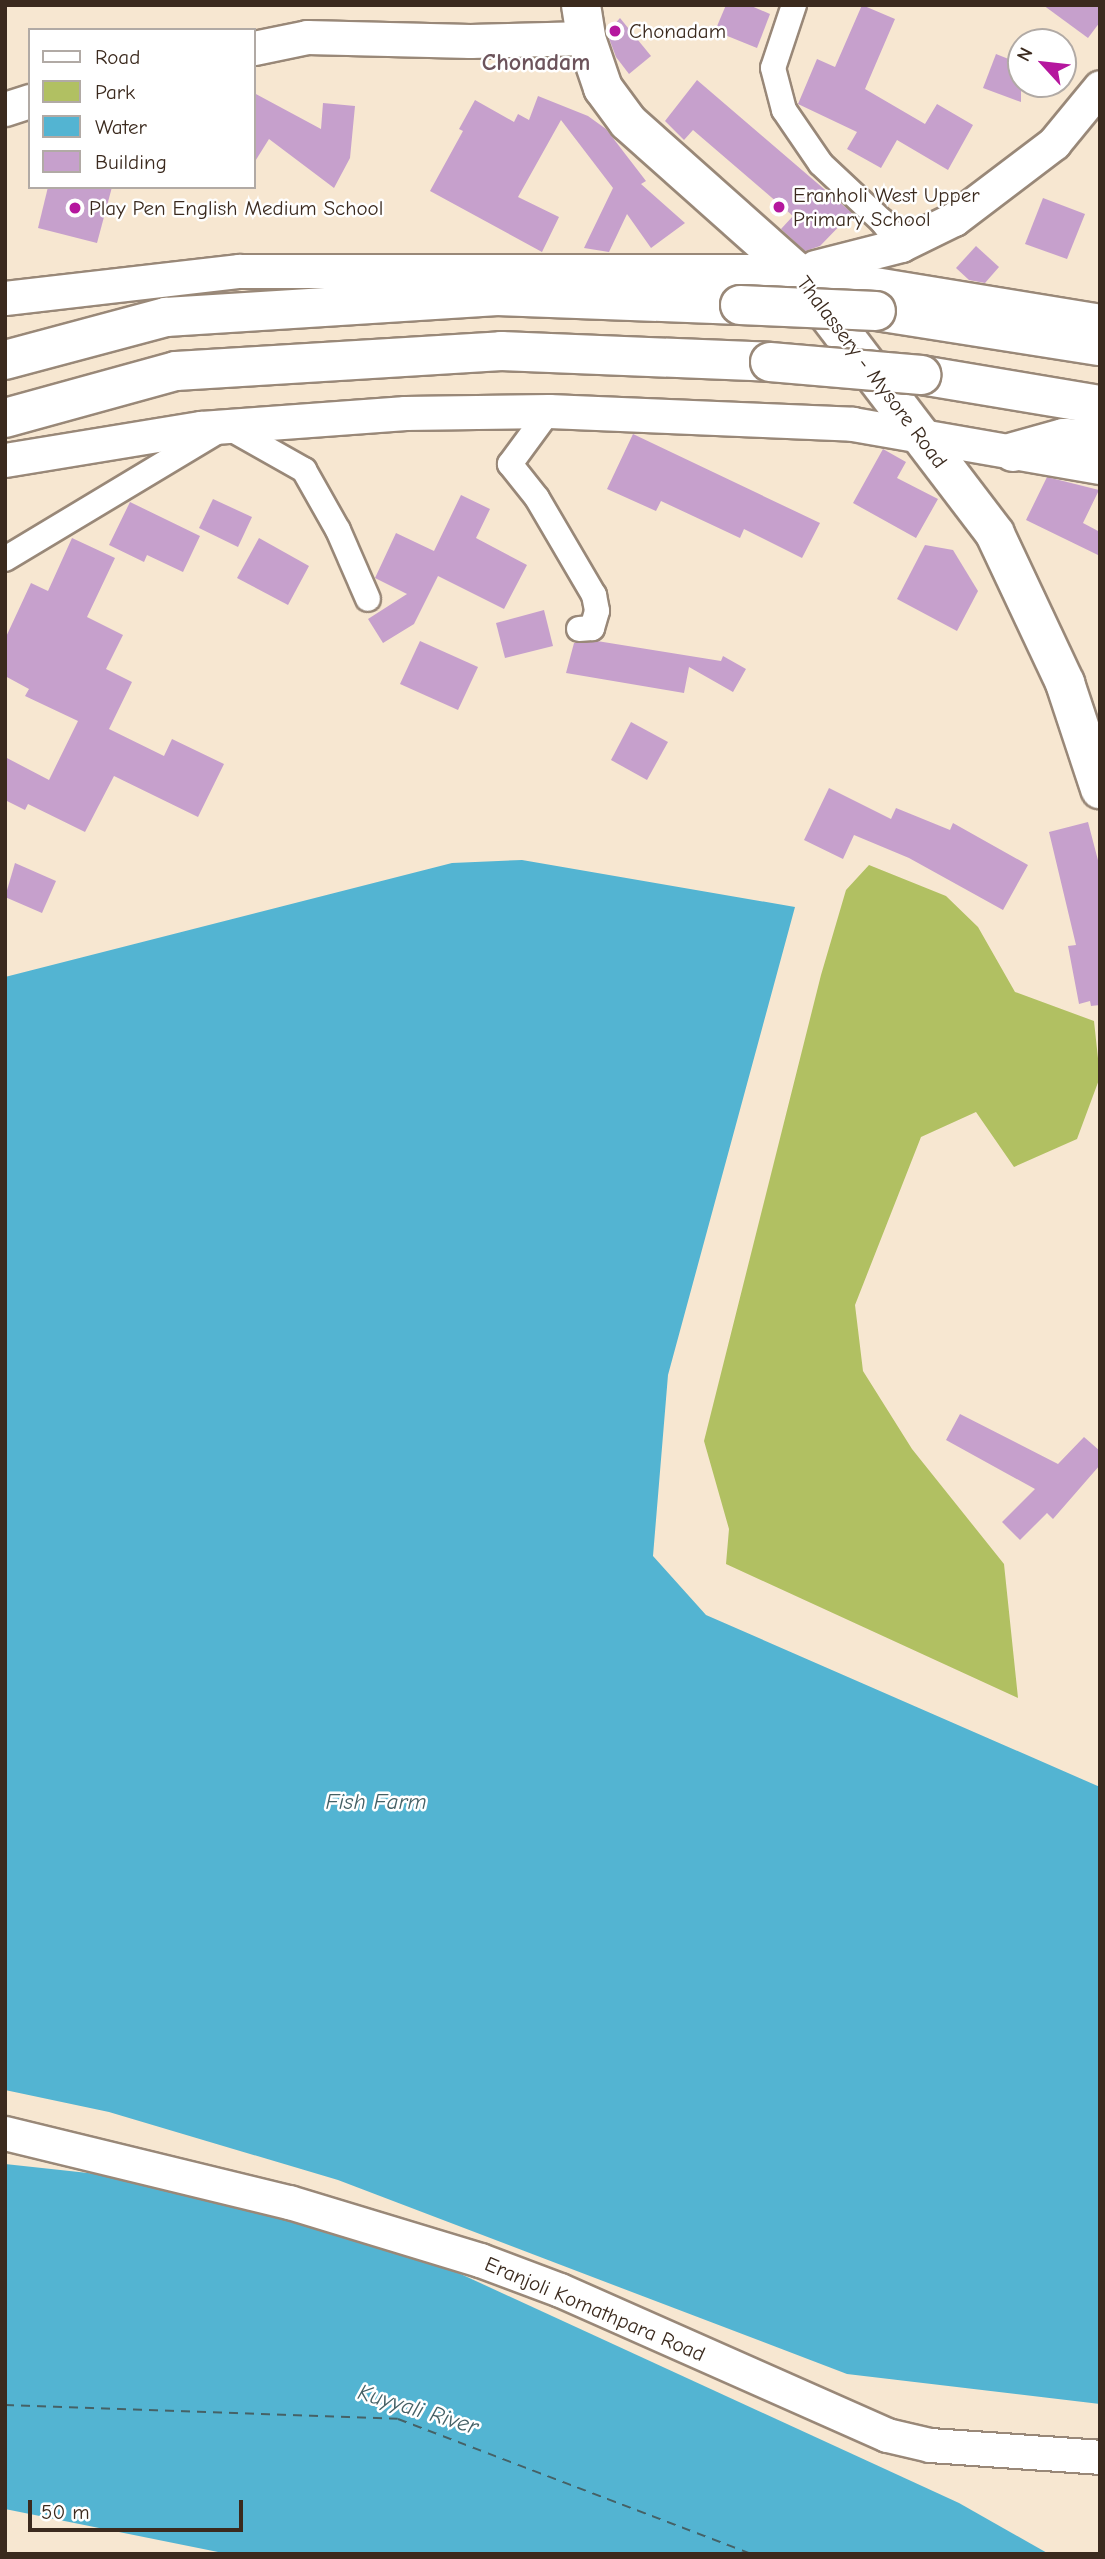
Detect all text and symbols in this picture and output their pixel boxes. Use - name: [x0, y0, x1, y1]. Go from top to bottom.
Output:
- place label: Chonadam: [629, 18, 726, 44]
- marker: Chonadam: [607, 23, 623, 39]
- legend: [28, 28, 256, 189]
- north arrow: [1007, 28, 1077, 98]
- text: N: [1012, 44, 1038, 65]
- text: Road: [95, 45, 140, 69]
- district label: Chonadam: [482, 49, 590, 77]
- text: Park: [95, 80, 135, 104]
- text: Water: [95, 115, 147, 139]
- text: Building: [95, 150, 167, 174]
- place label: Eranholi West Upper Primary School: [793, 182, 980, 232]
- place label: Play Pen English Medium School: [89, 195, 383, 221]
- marker: Eranholi West Upper Primary School: [771, 199, 787, 215]
- marker: Play Pen English Medium School: [67, 200, 83, 216]
- street label: Thalassery - Mysore Road: [791, 271, 953, 473]
- water label: Fish Farm: [325, 1788, 427, 1816]
- street label: Eranjoli Komathpara Road: [481, 2251, 709, 2367]
- water label: Kuyyali River: [355, 2379, 481, 2441]
- scale bar: [32, 2486, 247, 2530]
- text: 50 m: [41, 2500, 90, 2524]

